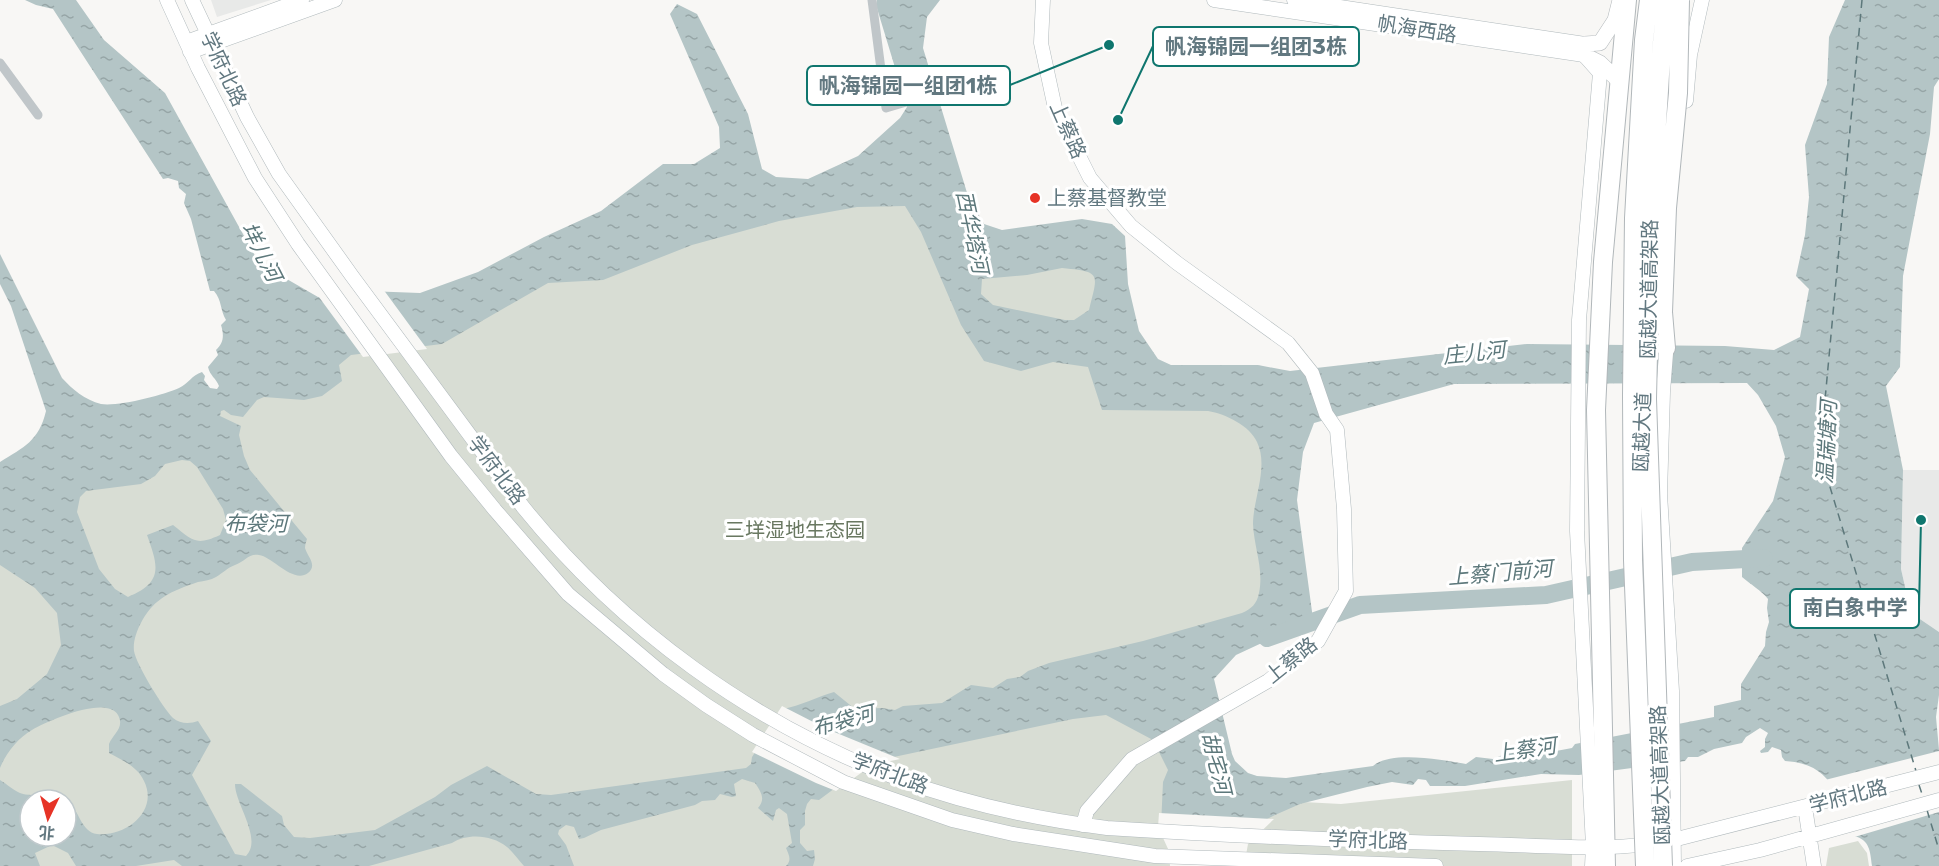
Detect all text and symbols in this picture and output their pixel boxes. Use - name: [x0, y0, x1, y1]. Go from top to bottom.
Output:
- street label: 帆海西路: [1376, 11, 1458, 47]
- callout: 帆海锦园一组团3栋: [1153, 27, 1359, 66]
- street label: 学府北路: [196, 28, 252, 110]
- text: 帆海锦园一组团3栋: [1165, 34, 1347, 59]
- callout: 帆海锦园一组团1栋: [807, 66, 1010, 105]
- text: 帆海锦园一组团1栋: [819, 73, 997, 98]
- street label: 上蔡路: [1045, 98, 1091, 162]
- place label: 上蔡基督教堂: [1047, 186, 1167, 210]
- water label: 西华塔河: [952, 188, 994, 279]
- marker: 上蔡基督教堂: [1028, 191, 1042, 205]
- water label: 垟儿河: [236, 218, 289, 289]
- street label: 瓯越大道高架路: [1636, 219, 1662, 359]
- water label: 庄儿河: [1441, 336, 1511, 368]
- street label: 瓯越大道: [1629, 392, 1655, 472]
- water label: 温瑞塘河: [1812, 395, 1841, 485]
- street label: 学府北路: [463, 431, 531, 509]
- water label: 布袋河: [225, 511, 291, 536]
- park label: 三垟湿地生态园: [725, 518, 865, 542]
- water label: 上蔡门前河: [1447, 555, 1557, 590]
- callout: 南白象中学: [1790, 589, 1919, 628]
- text: 南白象中学: [1803, 595, 1908, 620]
- street label: 上蔡路: [1260, 632, 1322, 688]
- water label: 布袋河: [809, 699, 880, 741]
- street label: 瓯越大道高架路: [1646, 705, 1674, 845]
- water label: 胡宅河: [1197, 729, 1237, 800]
- water label: 上蔡河: [1492, 732, 1562, 766]
- street label: 学府北路: [848, 747, 932, 799]
- street label: 学府北路: [1806, 775, 1890, 817]
- north arrow: [18, 788, 78, 848]
- text: 北: [38, 822, 56, 843]
- street label: 学府北路: [1328, 827, 1408, 853]

